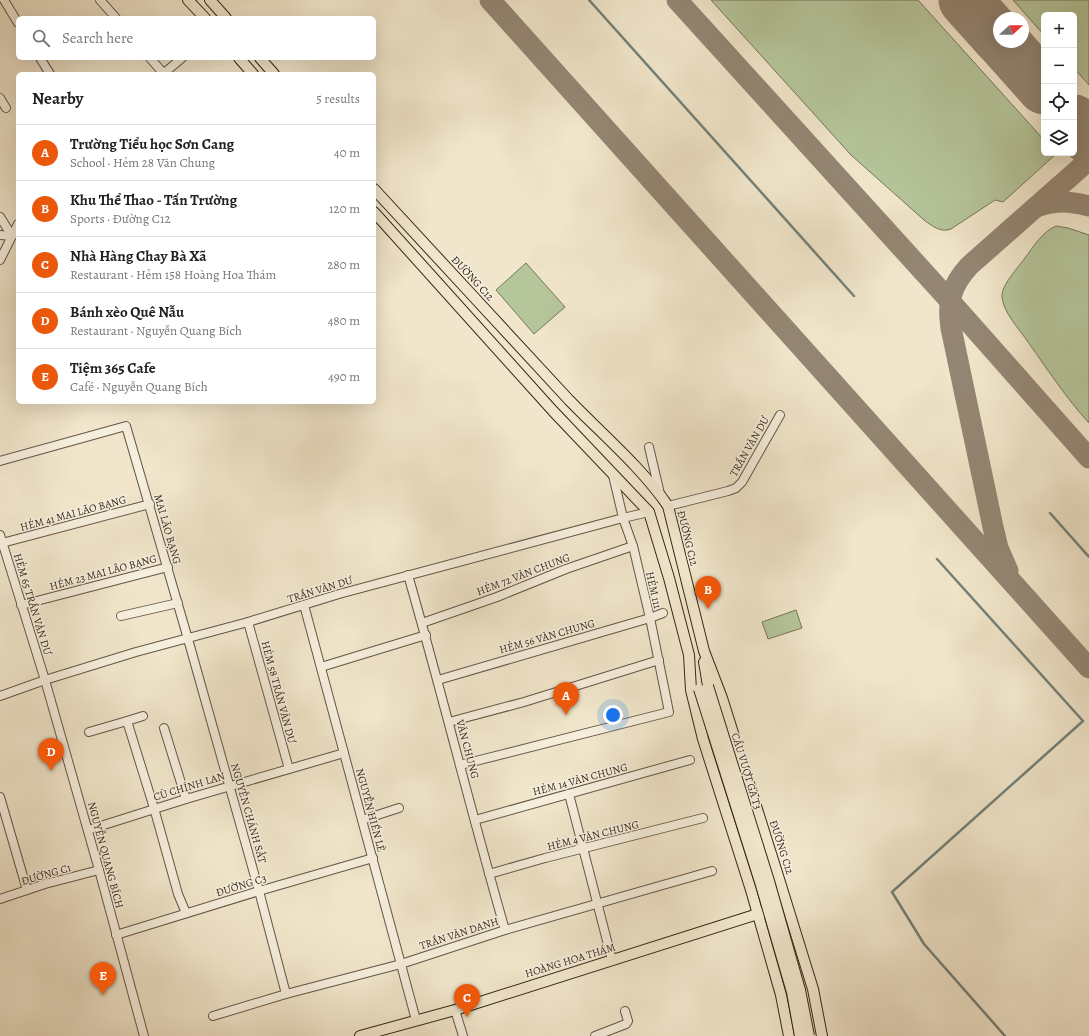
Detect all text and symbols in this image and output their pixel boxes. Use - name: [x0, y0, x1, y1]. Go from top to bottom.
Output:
- north arrow: [993, 12, 1029, 48]
- map controls: [1041, 12, 1077, 156]
- button: +: [1041, 12, 1077, 48]
- search box: [16, 16, 376, 60]
- icon: search: [30, 27, 52, 49]
- text: Search here: [62, 28, 133, 48]
- button: −: [1041, 48, 1077, 84]
- button: locate: [1041, 84, 1077, 120]
- text: Nearby: [32, 87, 83, 110]
- text: 5 results: [316, 90, 360, 107]
- button: layers: [1041, 120, 1077, 156]
- text: Trường Tiểu học Sơn Cang: [70, 134, 234, 154]
- text: A: [41, 144, 49, 161]
- text: 40 m: [334, 144, 360, 161]
- text: School · Hẻm 28 Văn Chung: [70, 154, 215, 171]
- text: Khu Thể Thao - Tấn Trường: [70, 190, 237, 210]
- text: B: [41, 200, 49, 217]
- text: 120 m: [329, 200, 360, 217]
- text: Sports · Đường C12: [70, 210, 171, 227]
- text: Nhà Hàng Chay Bà Xã: [70, 246, 206, 266]
- street label: ĐƯỜNG C12: [448, 253, 497, 304]
- text: C: [41, 256, 49, 273]
- text: 280 m: [327, 256, 360, 273]
- text: Restaurant · Hẻm 158 Hoàng Hoa Thám: [70, 266, 276, 283]
- text: Bánh xèo Quê Nẫu: [70, 302, 184, 322]
- text: D: [40, 312, 50, 329]
- text: 480 m: [327, 312, 360, 329]
- text: Restaurant · Nguyễn Quang Bích: [70, 322, 242, 339]
- text: Tiệm 365 Cafe: [70, 358, 156, 378]
- text: E: [41, 368, 49, 385]
- text: 490 m: [328, 368, 360, 385]
- text: Café · Nguyễn Quang Bích: [70, 378, 208, 395]
- street label: TRẦN VĂN DƯ: [726, 413, 773, 479]
- street label: HẺM 41 MAI LÃO BẠNG: [18, 492, 128, 535]
- street label: MAI LÃO BẠNG: [150, 492, 185, 566]
- street label: ĐƯỜNG C12: [673, 509, 702, 567]
- street label: HẺM 72 VĂN CHUNG: [474, 550, 572, 599]
- street label: HẺM 65 TRẦN VĂN DƯ: [10, 551, 55, 657]
- street label: HẺM 23 MAI LÃO BẠNG: [48, 551, 158, 594]
- street label: HẺM 111: [642, 570, 665, 610]
- street label: TRẦN VĂN DƯ: [286, 572, 355, 606]
- pin: B: [695, 576, 721, 609]
- street label: HẺM 56 VĂN CHUNG: [498, 616, 597, 657]
- street label: HẺM 58 TRẦN VĂN DƯ: [258, 639, 300, 746]
- pin: A: [553, 682, 579, 715]
- your location: [603, 705, 623, 725]
- street label: VĂN CHUNG: [452, 717, 483, 780]
- street label: CẦU VƯỢT GA T3: [728, 731, 765, 811]
- pin: D: [38, 738, 64, 771]
- street label: HẺM 14 VĂN CHUNG: [531, 760, 629, 799]
- street label: NGUYỄN CHÁNH SẮT: [227, 762, 270, 865]
- street label: NGUYỄN HIẾN LÊ: [352, 767, 389, 854]
- street label: CÙ CHÍNH LAN: [151, 768, 227, 805]
- street label: NGUYỄN QUANG BÍCH: [84, 800, 127, 910]
- street label: HẺM 4 VĂN CHUNG: [546, 817, 641, 854]
- street label: ĐƯỜNG C12: [766, 818, 797, 876]
- street label: ĐƯỜNG C1: [19, 860, 73, 889]
- street label: ĐƯỜNG C3: [214, 871, 268, 900]
- street label: TRẦN VĂN DANH: [418, 914, 501, 953]
- street label: HOÀNG HOA THÁM: [523, 940, 617, 981]
- pin: E: [90, 962, 116, 995]
- pin: C: [454, 984, 480, 1017]

